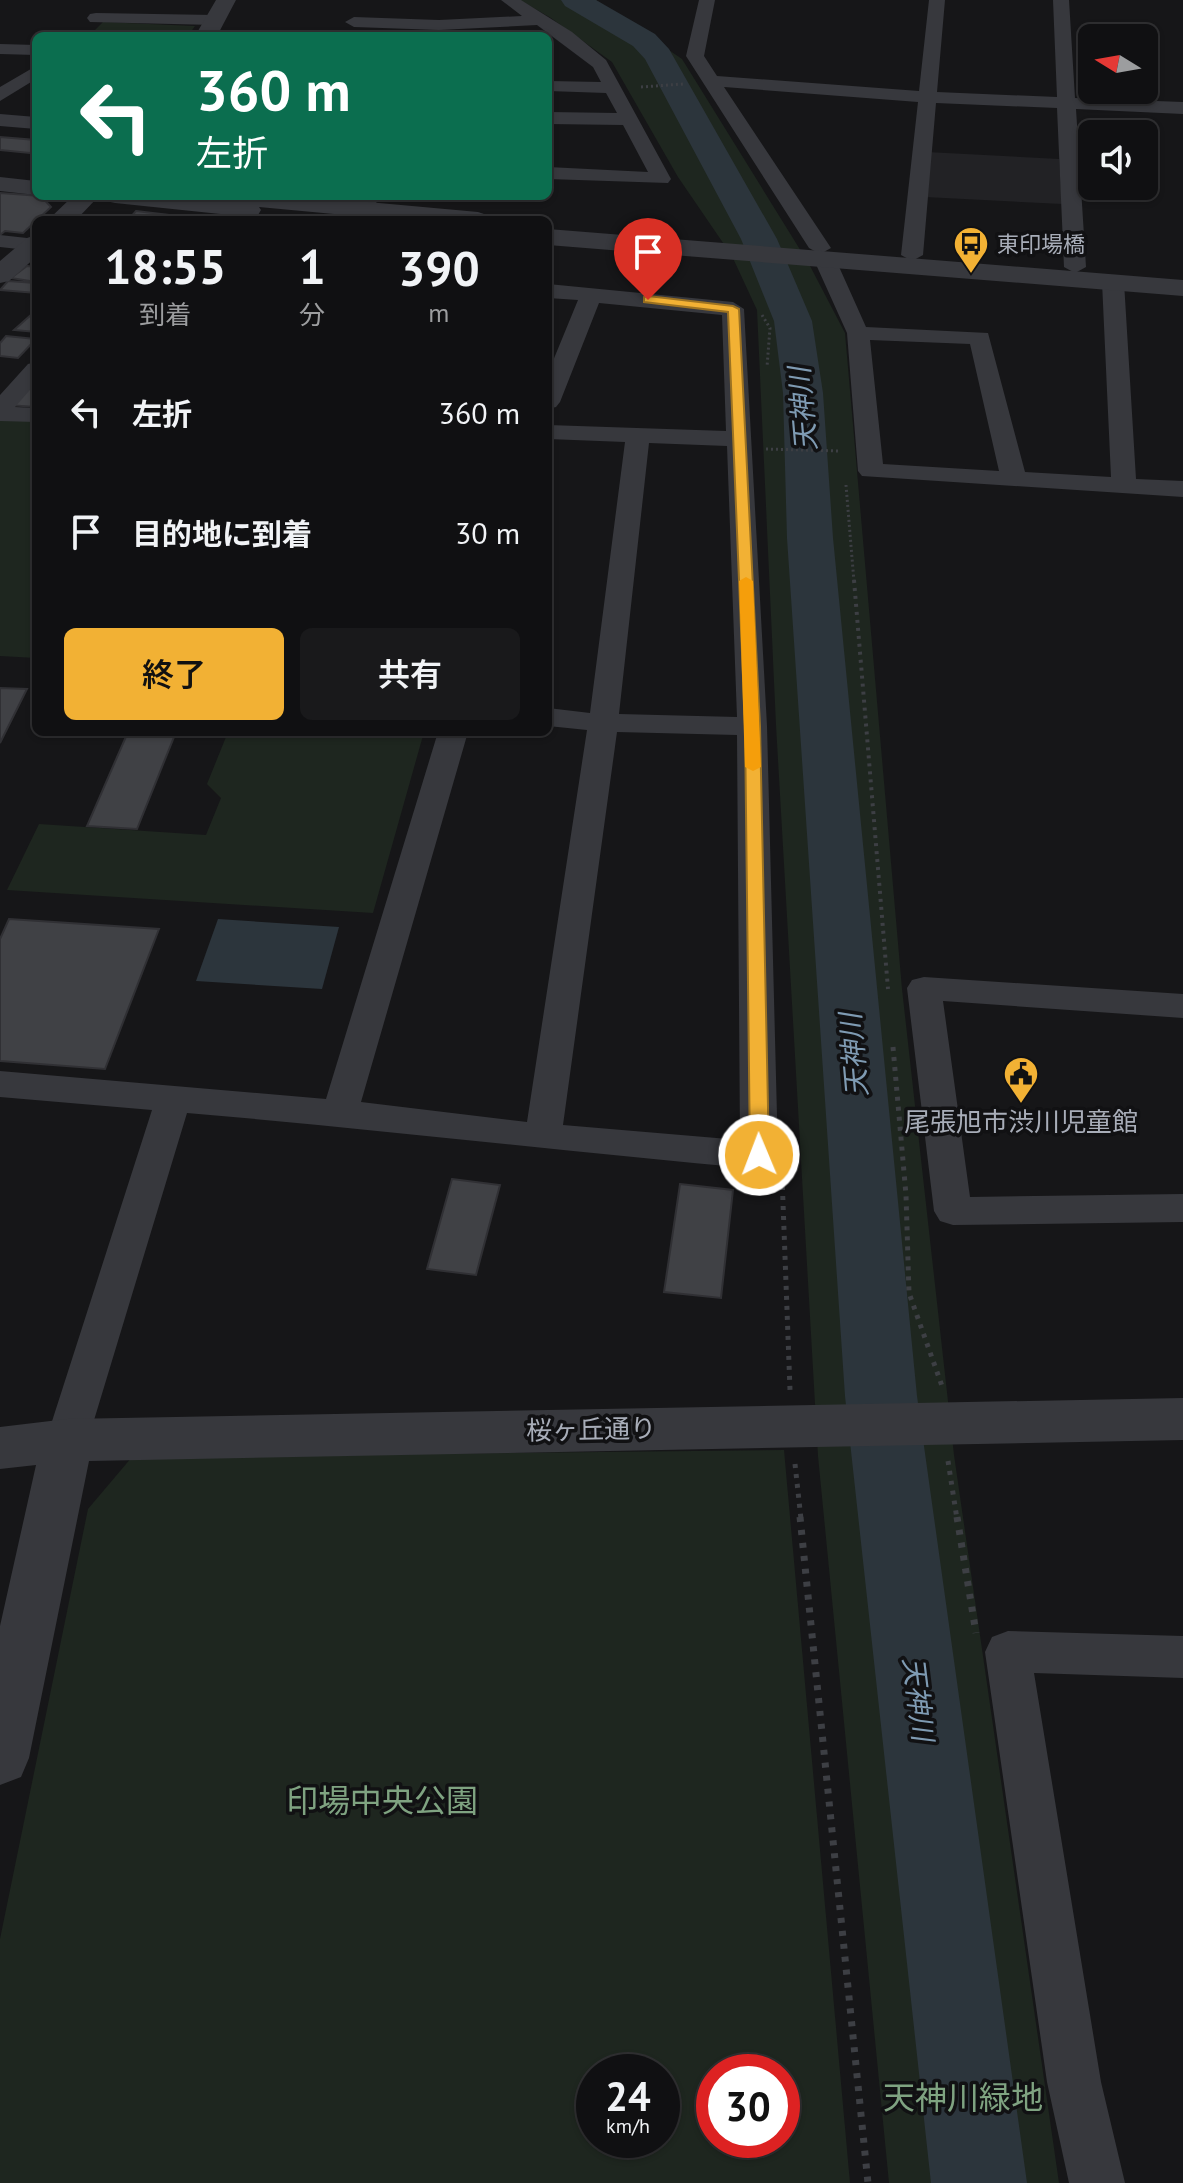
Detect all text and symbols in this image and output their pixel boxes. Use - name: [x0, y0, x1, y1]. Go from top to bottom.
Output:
- north arrow: [1078, 24, 1158, 104]
- map controls: [1078, 24, 1158, 200]
- text: 360 m: [196, 54, 351, 126]
- icon: left: [64, 64, 168, 168]
- button: sound: [1078, 120, 1158, 200]
- text: 左折: [196, 129, 268, 176]
- pin: [614, 218, 682, 300]
- bus stop icon: 東印場橋: [952, 225, 990, 275]
- icon: arrive: [626, 230, 670, 274]
- place label: 東印場橋: [997, 230, 1085, 258]
- text: 18:55: [104, 235, 226, 297]
- text: 1: [298, 235, 326, 297]
- text: 390: [398, 237, 480, 299]
- text: m: [428, 296, 449, 329]
- text: 到着: [139, 298, 191, 331]
- text: 分: [299, 298, 325, 331]
- water label: 天神川: [780, 363, 824, 452]
- icon: left: [64, 390, 108, 434]
- text: 360 m: [439, 393, 520, 432]
- text: 左折: [132, 394, 192, 433]
- icon: arrive: [64, 510, 108, 554]
- text: 30 m: [455, 513, 520, 552]
- text: 目的地に到着: [132, 514, 312, 553]
- button: 終了: [64, 628, 284, 720]
- button: 共有: [300, 628, 520, 720]
- water label: 天神川: [831, 1009, 875, 1098]
- public building icon: 尾張旭市渋川児童館: [1002, 1055, 1040, 1105]
- place label: 尾張旭市渋川児童館: [904, 1105, 1138, 1138]
- position arrow: [717, 1113, 801, 1197]
- street label: 桜ヶ丘通り: [526, 1411, 656, 1447]
- water label: 天神川: [896, 1655, 943, 1746]
- park label: 印場中央公園: [286, 1779, 478, 1821]
- speed limit sign: 30: [696, 2054, 800, 2158]
- text: 24: [605, 2070, 651, 2122]
- park label: 天神川緑地: [883, 2076, 1043, 2118]
- text: km/h: [606, 2113, 650, 2139]

